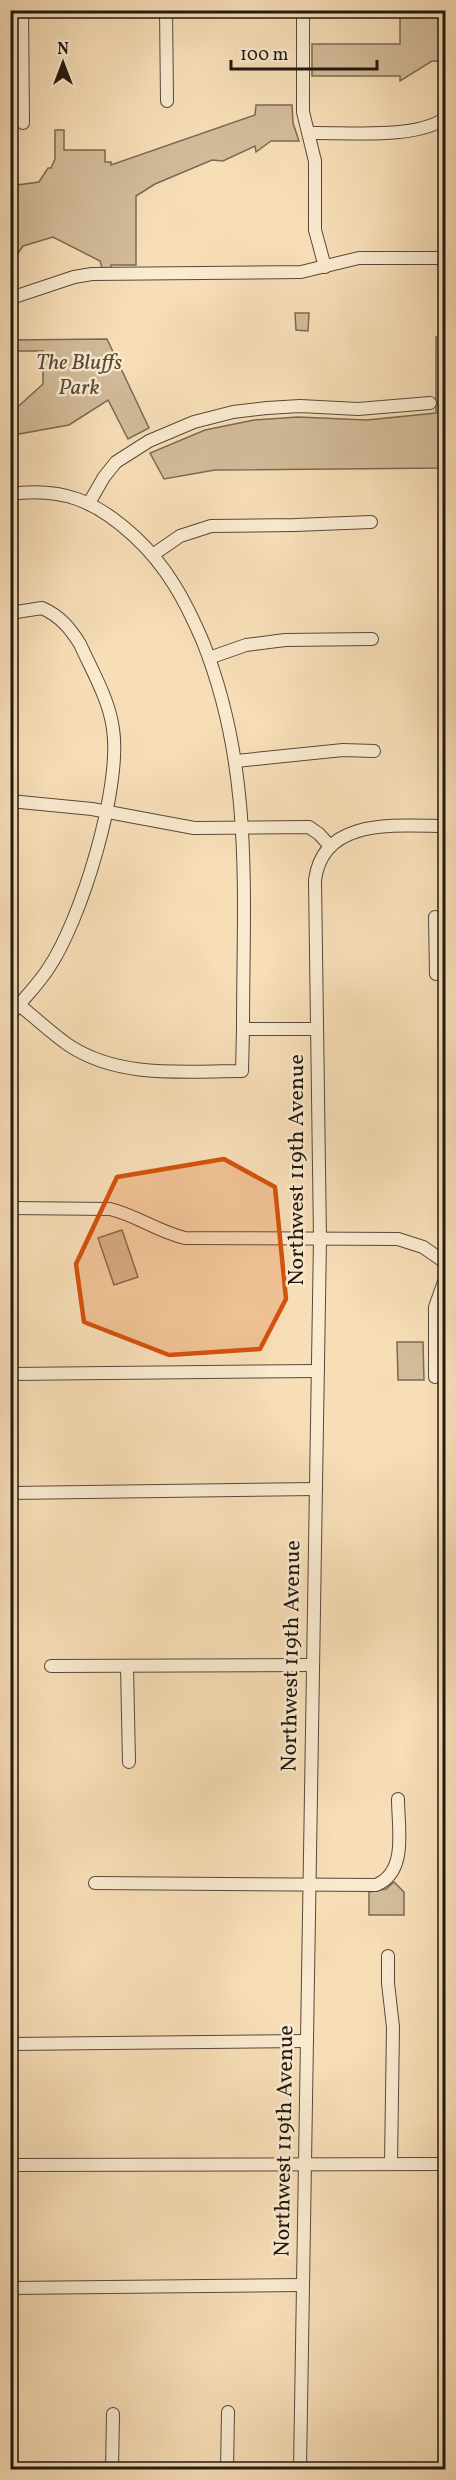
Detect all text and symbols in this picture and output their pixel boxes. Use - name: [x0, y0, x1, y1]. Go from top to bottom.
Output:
- north arrow: [33, 33, 93, 93]
- scale bar: [231, 33, 376, 71]
- text: N: [57, 39, 69, 61]
- text: 100 m: [240, 43, 289, 68]
- park label: The Bluffs Park: [36, 348, 122, 404]
- street label: Northwest 119th Avenue: [282, 1054, 313, 1286]
- street label: Northwest 119th Avenue: [274, 1540, 310, 1772]
- street label: Northwest 119th Avenue: [267, 2025, 303, 2257]

